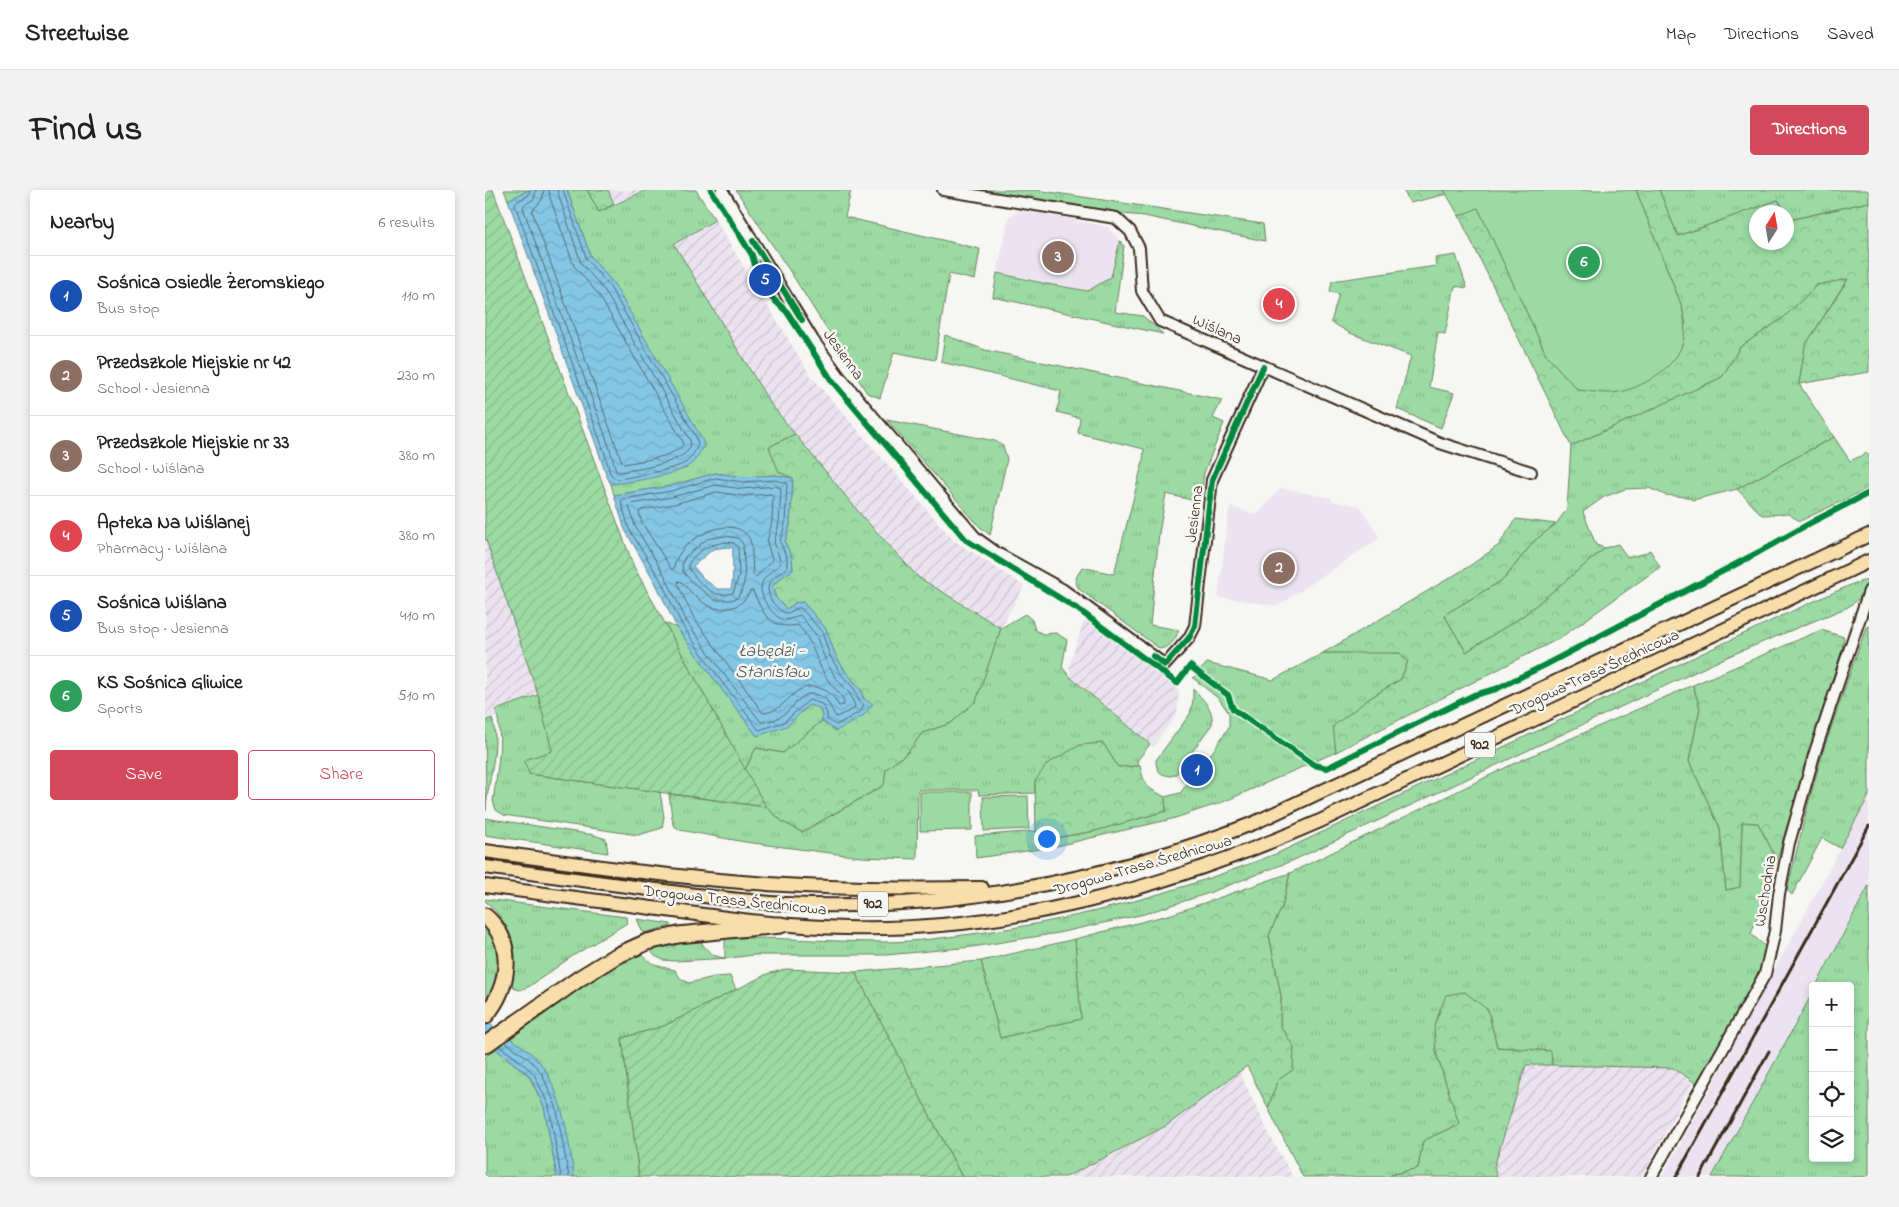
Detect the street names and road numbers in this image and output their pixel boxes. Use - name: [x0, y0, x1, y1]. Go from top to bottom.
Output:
- street label: Wiślana: [1188, 308, 1246, 352]
- street label: Jesienna: [816, 325, 870, 385]
- street label: Jesienna: [1180, 484, 1210, 544]
- street label: Drogowa Trasa Średnicowa: [1506, 623, 1683, 723]
- road number: 902: [1465, 732, 1495, 758]
- street label: Drogowa Trasa Średnicowa: [1050, 829, 1235, 903]
- street label: Wschodnia: [1749, 854, 1783, 928]
- street label: Drogowa Trasa Średnicowa: [641, 879, 828, 923]
- road number: 902: [858, 892, 888, 916]

